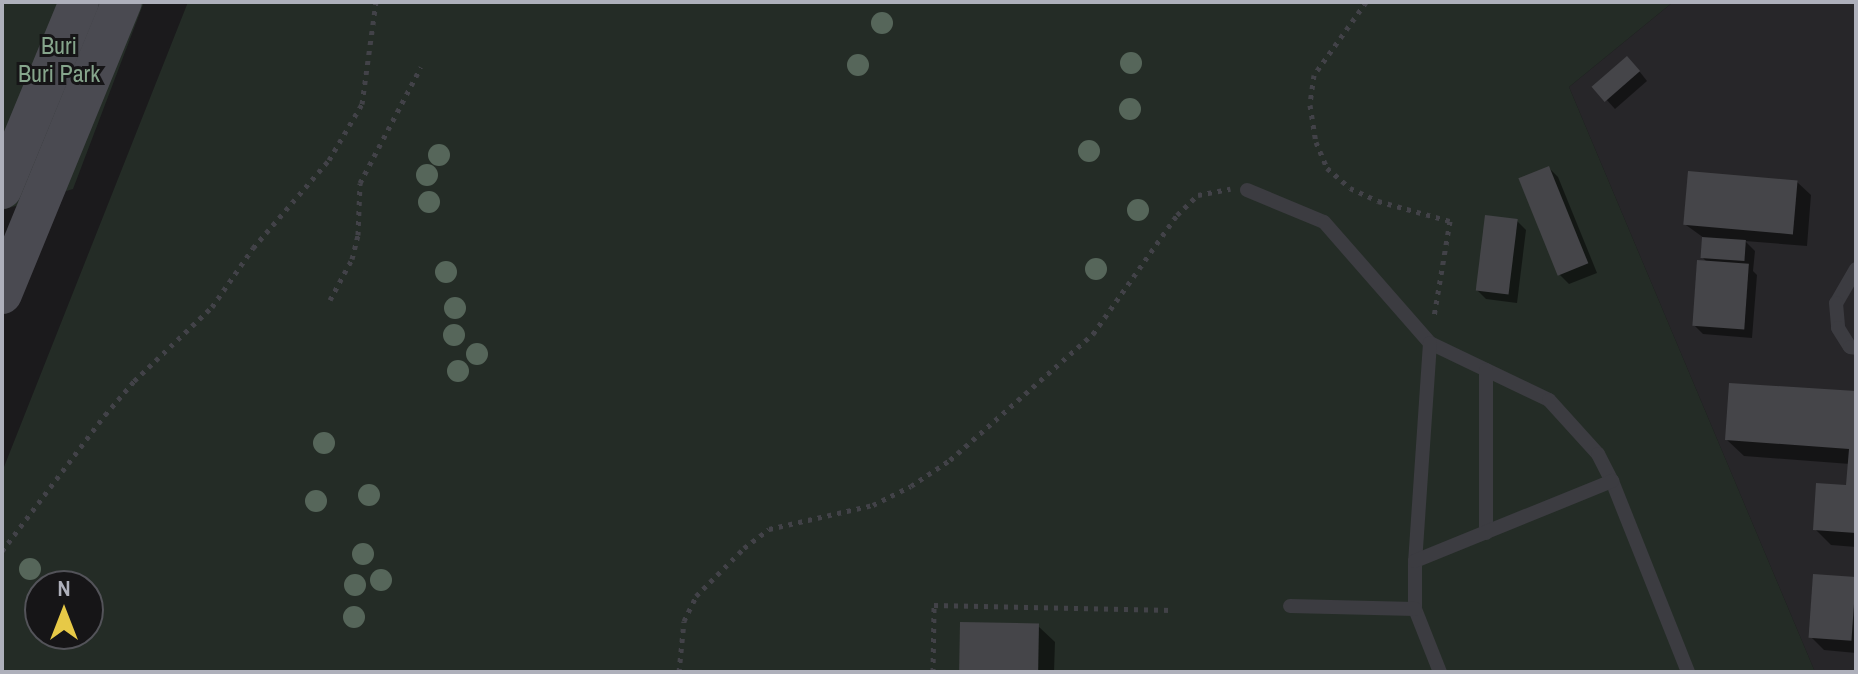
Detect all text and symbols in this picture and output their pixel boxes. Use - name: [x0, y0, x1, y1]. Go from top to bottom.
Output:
- park label: Buri Buri Park: [18, 32, 100, 88]
- north arrow: [24, 570, 104, 650]
- text: N: [57, 573, 71, 603]

